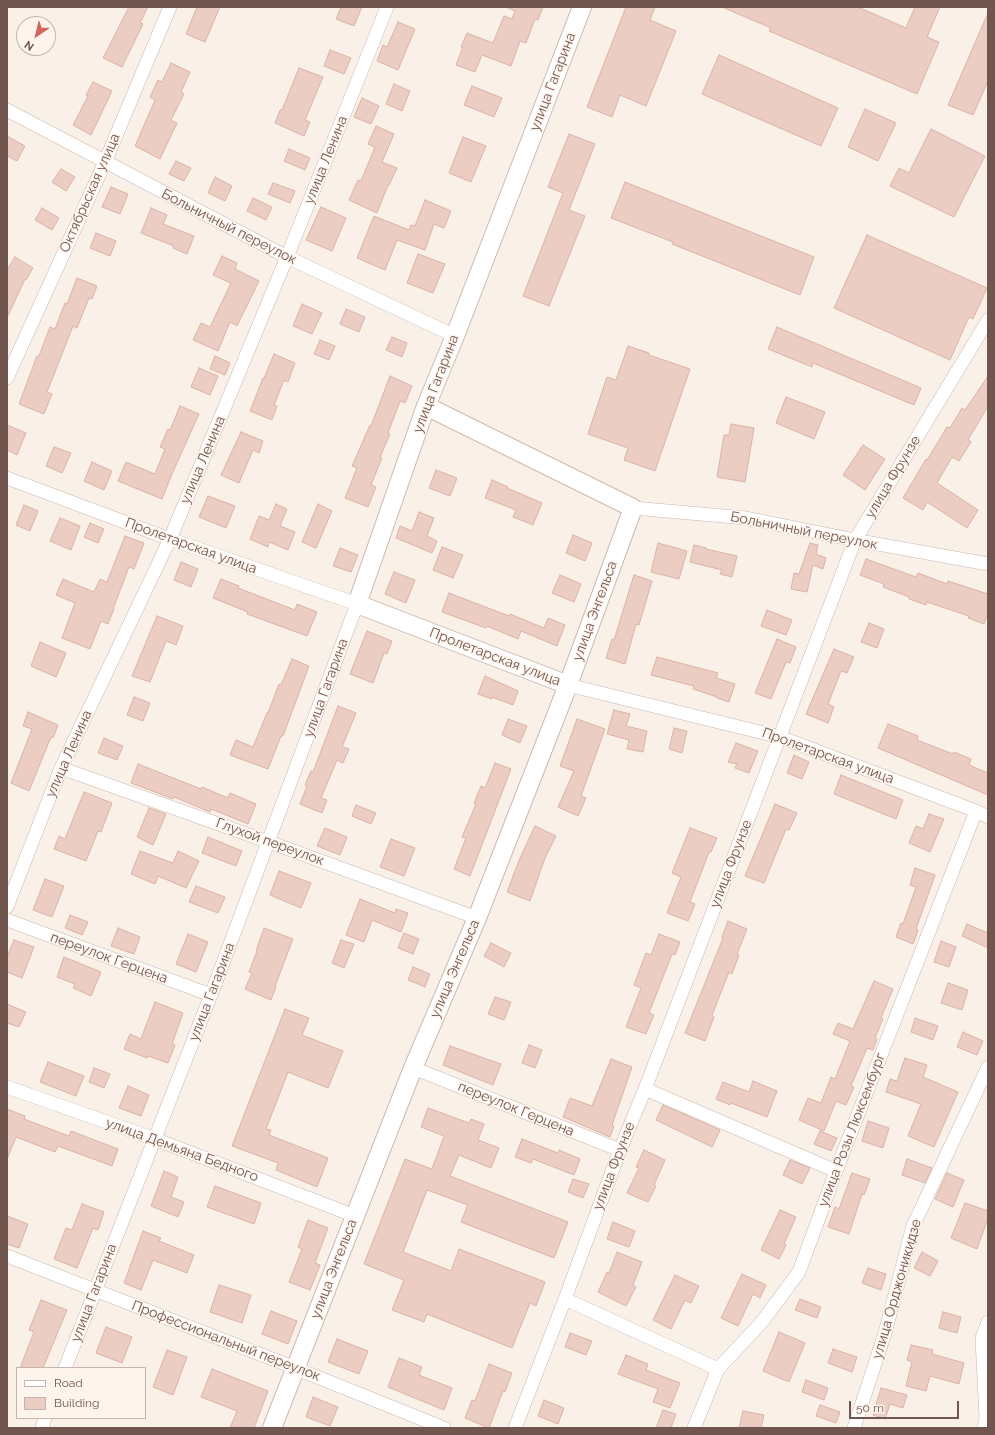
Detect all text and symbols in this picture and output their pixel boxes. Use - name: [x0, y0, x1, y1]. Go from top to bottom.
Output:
- north arrow: [16, 16, 56, 56]
- street label: улица Гагарина: [527, 30, 579, 134]
- text: N: [22, 38, 37, 53]
- street label: улица Ленина: [301, 113, 351, 207]
- street label: Октябрьская улица: [56, 131, 124, 255]
- street label: Больничный переулок: [159, 186, 299, 268]
- street label: улица Гагарина: [410, 332, 462, 436]
- street label: улица Ленина: [177, 414, 229, 506]
- street label: улица Фрунзе: [862, 433, 924, 521]
- street label: Больничный переулок: [729, 508, 879, 554]
- street label: Пролетарская улица: [123, 514, 259, 578]
- street label: улица Энгельса: [569, 559, 621, 663]
- street label: Пролетарская улица: [427, 624, 563, 690]
- street label: улица Гагарина: [300, 636, 352, 740]
- street label: улица Ленина: [42, 708, 96, 800]
- street label: Пролетарская улица: [760, 724, 896, 788]
- street label: Глухой переулок: [214, 815, 326, 869]
- street label: улица Фрунзе: [706, 817, 756, 911]
- street label: улица Энгельса: [427, 917, 483, 1021]
- street label: переулок Герцена: [48, 929, 170, 987]
- street label: улица Гагарина: [186, 940, 238, 1044]
- street label: улица Розы Люксембург: [815, 1051, 889, 1209]
- street label: переулок Герцена: [455, 1078, 577, 1140]
- street label: улица Демьяна Бедного: [103, 1115, 261, 1185]
- street label: улица Фрунзе: [589, 1119, 639, 1213]
- street label: улица Энгельса: [307, 1217, 361, 1321]
- street label: улица Орджоникидзе: [869, 1217, 925, 1361]
- street label: улица Гагарина: [68, 1241, 120, 1345]
- street label: Профессиональный переулок: [129, 1297, 323, 1385]
- legend: [16, 1367, 146, 1419]
- text: Road: [54, 1376, 83, 1390]
- scale bar: [851, 1393, 961, 1419]
- text: Building: [54, 1396, 100, 1410]
- text: 50 m: [856, 1401, 884, 1415]

